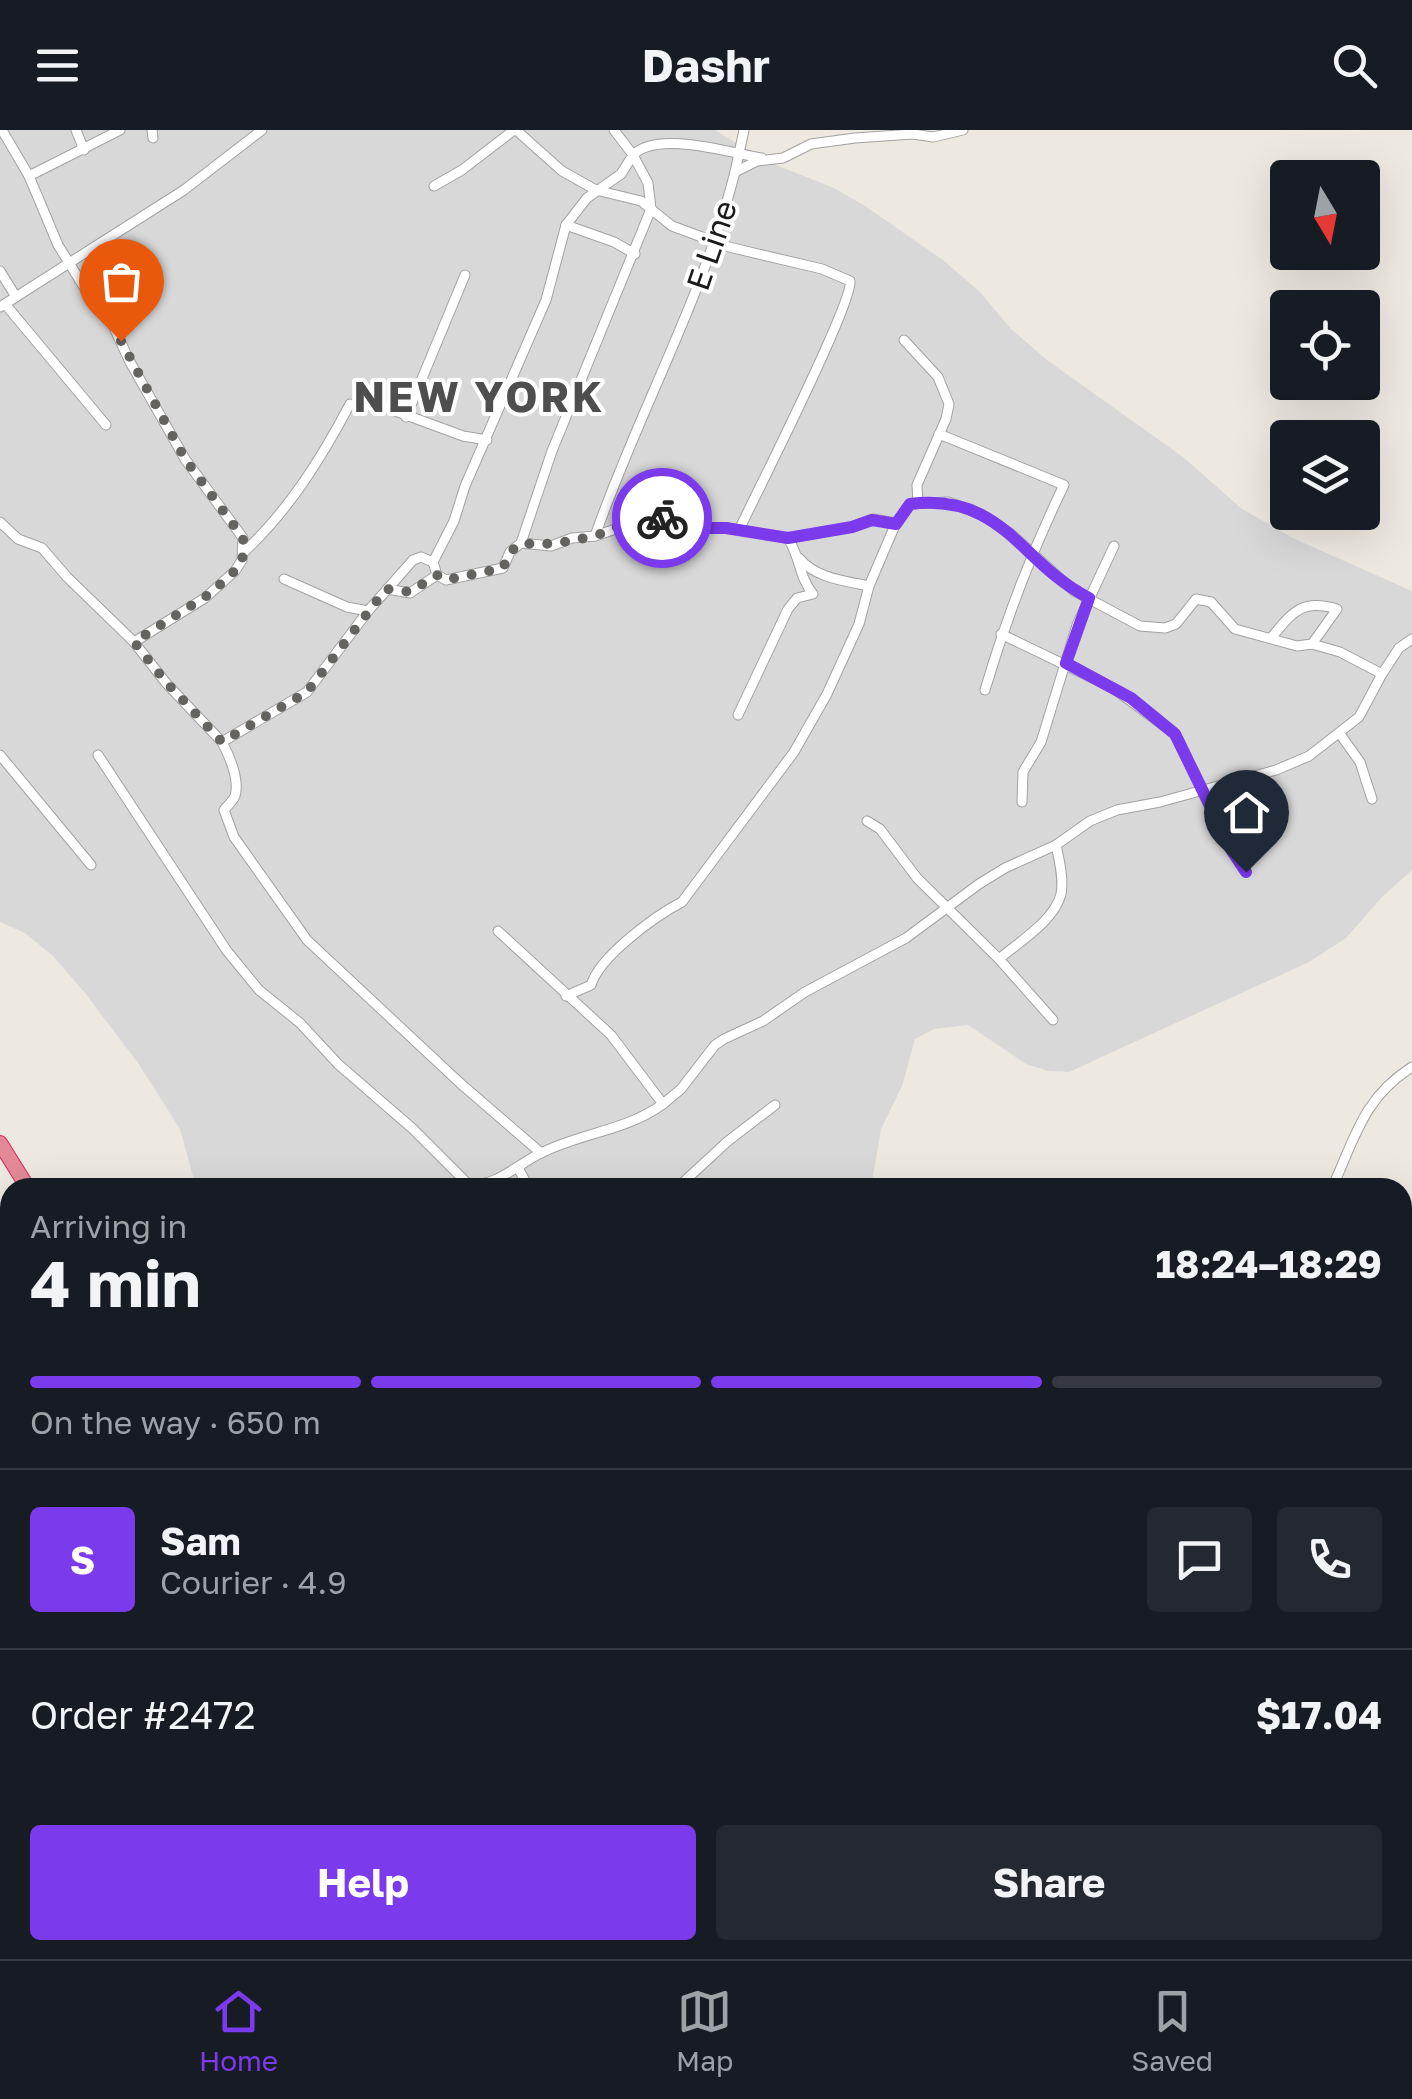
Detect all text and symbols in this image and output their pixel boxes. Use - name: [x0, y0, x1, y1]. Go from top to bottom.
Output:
- icon: menu: [30, 38, 85, 93]
- text: Dashr: [642, 38, 770, 92]
- icon: search: [1327, 38, 1382, 93]
- north arrow: [1270, 160, 1380, 270]
- map controls: [1270, 160, 1380, 530]
- street label: E Line: [678, 195, 744, 295]
- pin: [79, 239, 164, 342]
- icon: bag: [94, 254, 149, 309]
- button: locate: [1270, 290, 1380, 400]
- district label: NEW YORK: [353, 371, 605, 421]
- button: layers: [1270, 420, 1380, 530]
- courier: [612, 468, 712, 568]
- icon: bike: [635, 491, 690, 546]
- pin: [1204, 770, 1289, 873]
- icon: home: [1219, 785, 1274, 840]
- text: Arriving in: [30, 1207, 187, 1245]
- text: 18:24–18:29: [1156, 1241, 1382, 1286]
- text: 4 min: [30, 1243, 201, 1321]
- text: On the way · 650 m: [30, 1403, 321, 1441]
- button: chat: [1147, 1507, 1252, 1612]
- button: phone: [1277, 1507, 1382, 1612]
- text: Sam: [160, 1518, 241, 1563]
- text: S: [70, 1537, 95, 1582]
- text: Courier · 4.9: [160, 1563, 347, 1601]
- text: Order #2472: [30, 1692, 256, 1737]
- text: $17.04: [1256, 1692, 1382, 1737]
- button: Help: [30, 1825, 696, 1940]
- button: Share: [716, 1825, 1382, 1940]
- tab: Home: [199, 1984, 278, 2077]
- tab: Map: [676, 1984, 733, 2077]
- tab: Saved: [1131, 1984, 1213, 2077]

